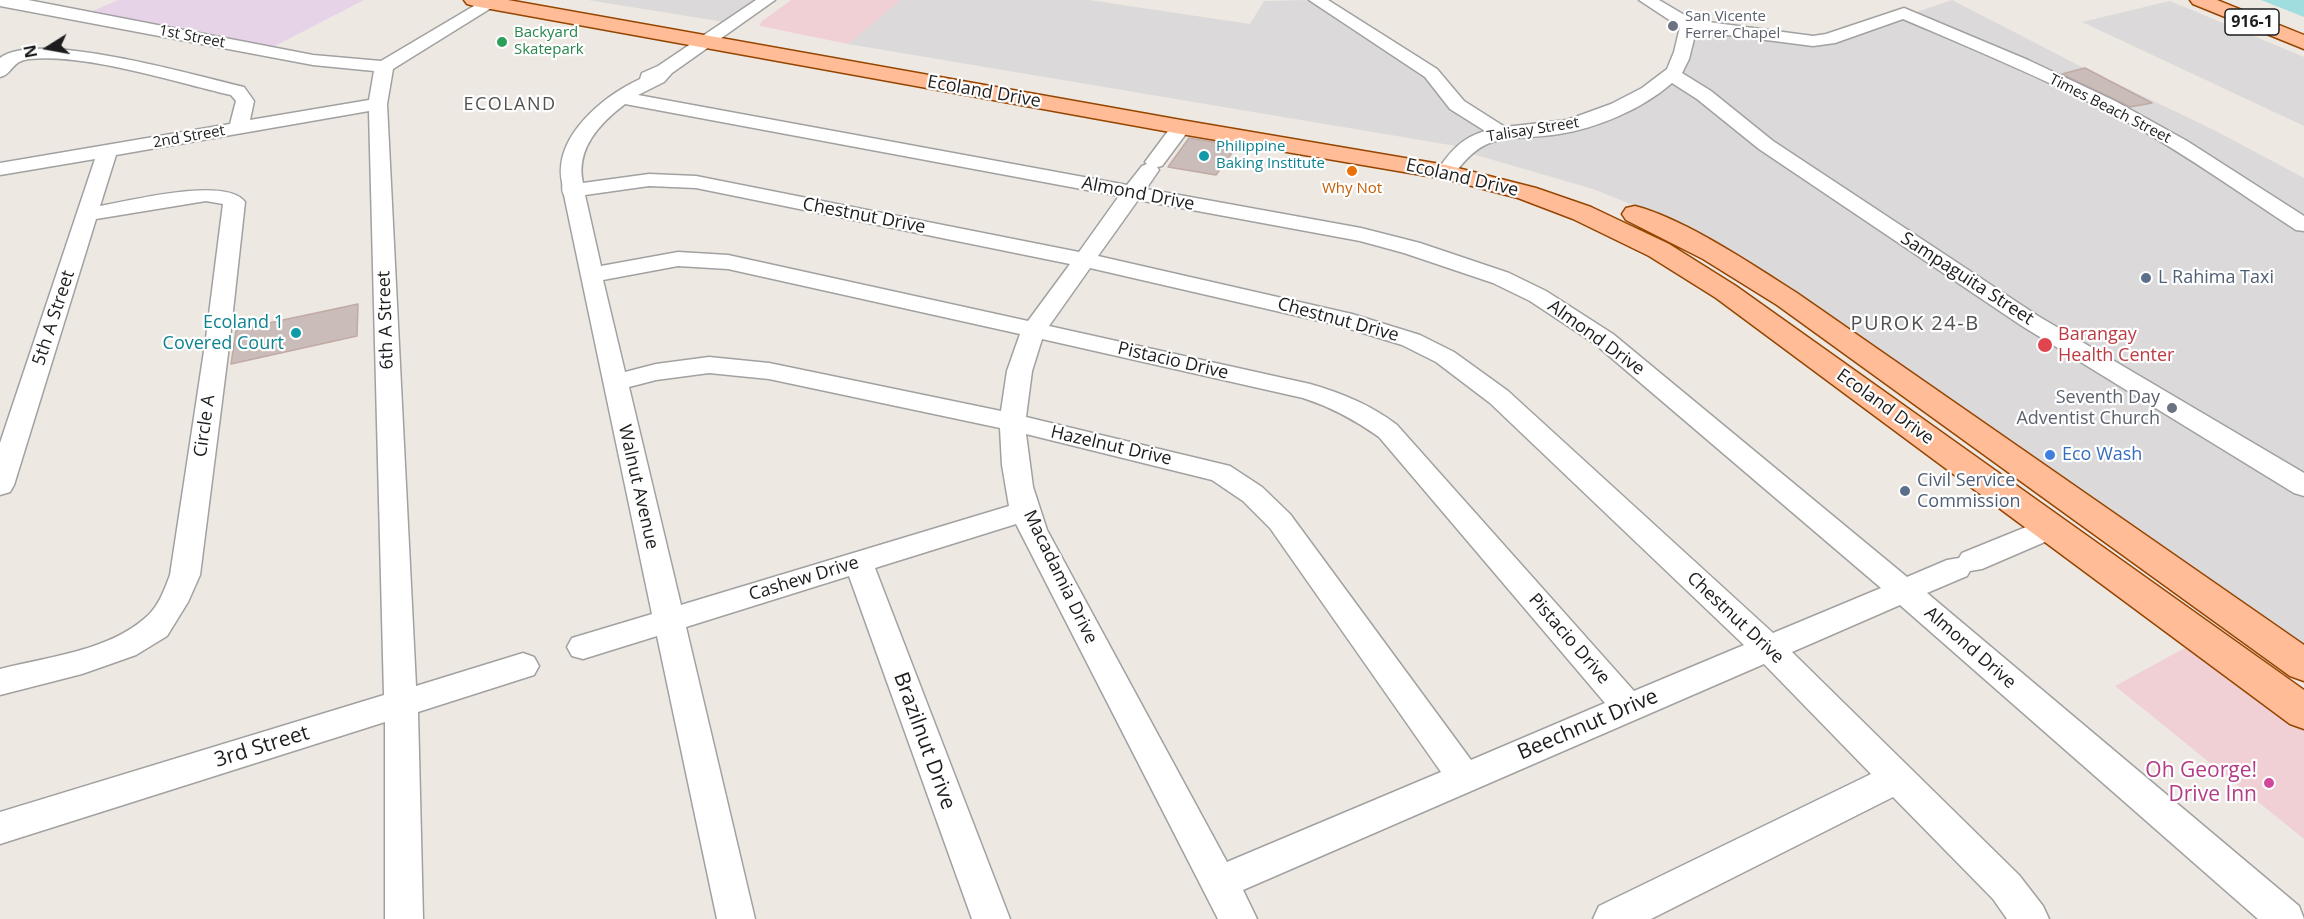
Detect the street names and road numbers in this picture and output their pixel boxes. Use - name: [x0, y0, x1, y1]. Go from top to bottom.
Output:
- road number: 916-1: [2225, 9, 2279, 35]
- street label: 1st Street: [157, 22, 227, 52]
- street label: Ecoland Drive: [926, 71, 1042, 113]
- street label: Times Beach Street: [2046, 71, 2174, 147]
- street label: Talisay Street: [1486, 114, 1580, 146]
- street label: 2nd Street: [152, 122, 226, 152]
- street label: Ecoland Drive: [1404, 155, 1520, 201]
- street label: Almond Drive: [1080, 173, 1196, 215]
- street label: Chestnut Drive: [801, 194, 927, 238]
- street label: Sampaguita Street: [1896, 228, 2038, 330]
- street label: 5th A Street: [28, 268, 80, 368]
- street label: 6th A Street: [373, 270, 399, 370]
- street label: Chestnut Drive: [1275, 293, 1401, 347]
- street label: Almond Drive: [1543, 296, 1649, 380]
- street label: Pistacio Drive: [1115, 338, 1231, 384]
- street label: Ecoland Drive: [1832, 365, 1938, 449]
- street label: Circle A: [190, 394, 220, 458]
- street label: Hazelnut Drive: [1048, 422, 1174, 470]
- street label: Walnut Avenue: [613, 423, 663, 551]
- street label: Macadamia Drive: [1018, 507, 1102, 647]
- street label: Cashew Drive: [746, 552, 862, 606]
- street label: Chestnut Drive: [1682, 568, 1788, 668]
- street label: Pistacio Drive: [1524, 589, 1614, 689]
- street label: Almond Drive: [1920, 602, 2020, 694]
- street label: Brazilnut Drive: [887, 669, 961, 813]
- street label: Beechnut Drive: [1514, 684, 1662, 766]
- street label: 3rd Street: [212, 721, 312, 773]

